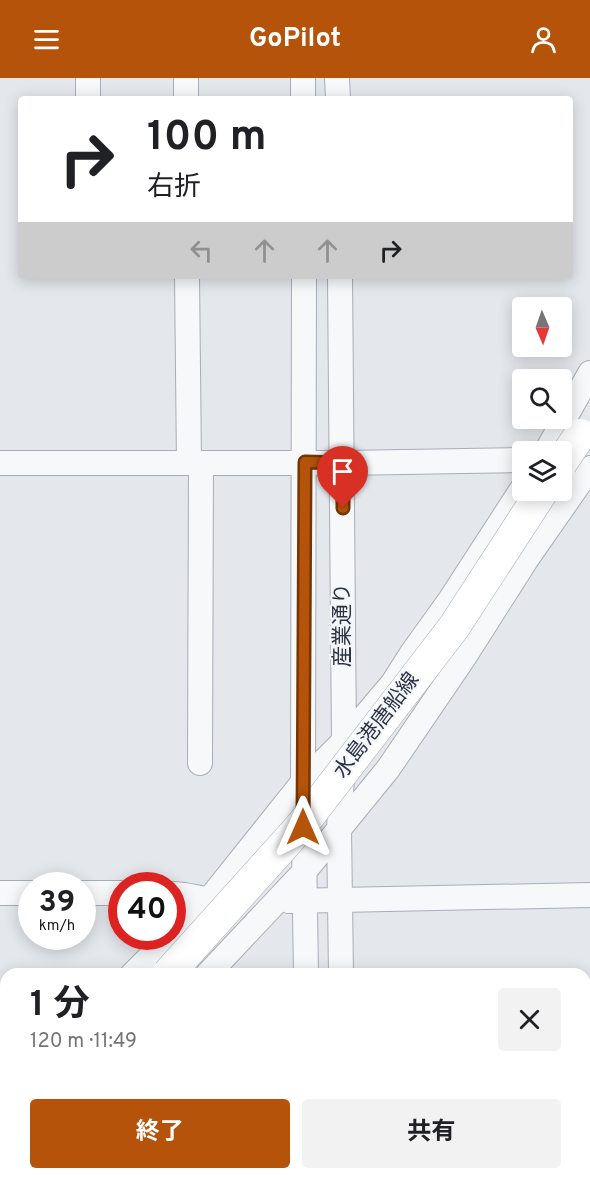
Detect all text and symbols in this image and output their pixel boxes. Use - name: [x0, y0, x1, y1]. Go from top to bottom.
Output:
- text: GoPilot: [249, 22, 341, 56]
- icon: menu: [30, 23, 63, 56]
- icon: person: [527, 23, 560, 56]
- text: 100 m: [147, 112, 266, 165]
- icon: right: [48, 120, 126, 198]
- text: 右折: [147, 171, 201, 205]
- icon: left: [185, 234, 218, 267]
- icon: ahead: [248, 234, 281, 267]
- icon: ahead: [311, 234, 344, 267]
- icon: right: [374, 234, 407, 267]
- north arrow: [512, 297, 572, 357]
- map controls: [512, 297, 572, 501]
- button: search: [512, 369, 572, 429]
- button: layers: [512, 441, 572, 501]
- pin: [317, 446, 368, 508]
- icon: arrive: [326, 455, 359, 488]
- street label: 産業通り: [330, 583, 357, 667]
- street label: 水島港唐船線: [328, 668, 426, 784]
- position arrow: [271, 795, 335, 859]
- speed limit sign: 40: [108, 872, 186, 950]
- text: 39: [39, 885, 75, 922]
- text: km/h: [39, 917, 75, 936]
- text: 1 分: [30, 983, 89, 1029]
- button: close: [498, 988, 561, 1051]
- text: 120 m · 11:49: [30, 1029, 137, 1055]
- button: 終了: [30, 1099, 290, 1168]
- button: 共有: [302, 1099, 561, 1168]

